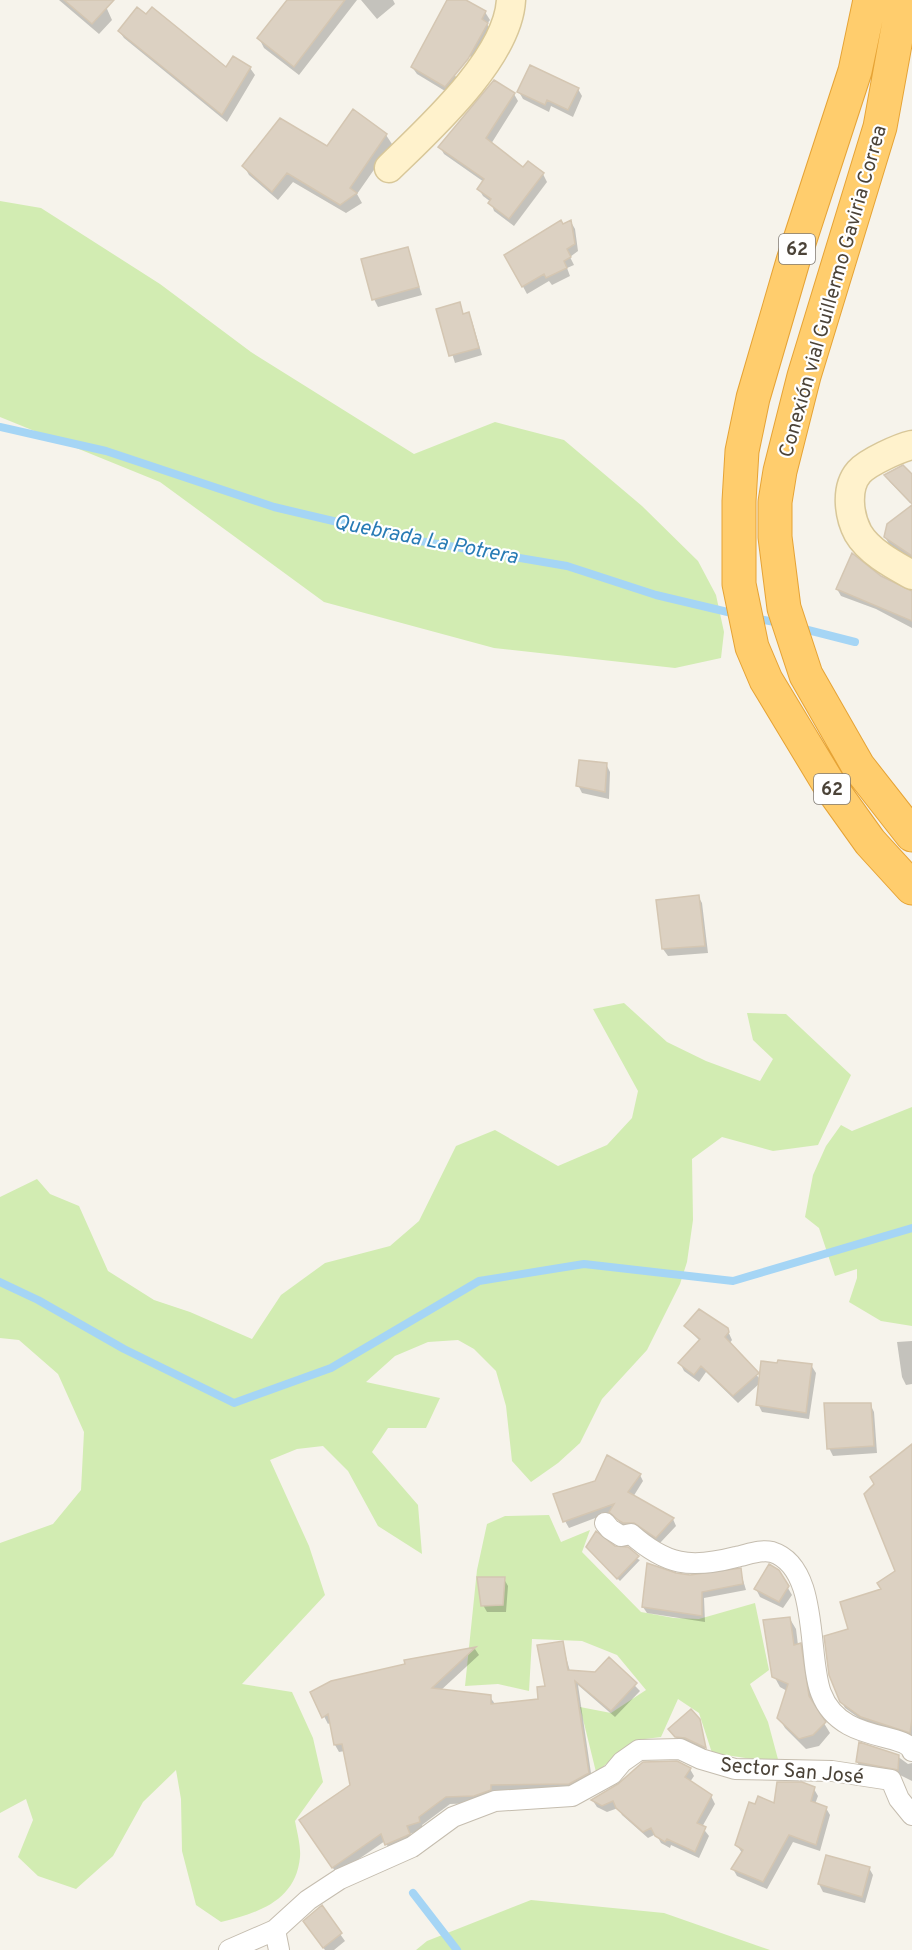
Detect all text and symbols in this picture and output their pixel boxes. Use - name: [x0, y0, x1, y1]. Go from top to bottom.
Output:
- street label: Conexión vial Guillermo Gaviria Correa: [774, 123, 894, 461]
- road number: 62: [779, 234, 815, 264]
- water label: Quebrada La Potrera: [332, 509, 520, 572]
- road number: 62: [814, 774, 850, 804]
- street label: Sector San José: [719, 1753, 865, 1791]

